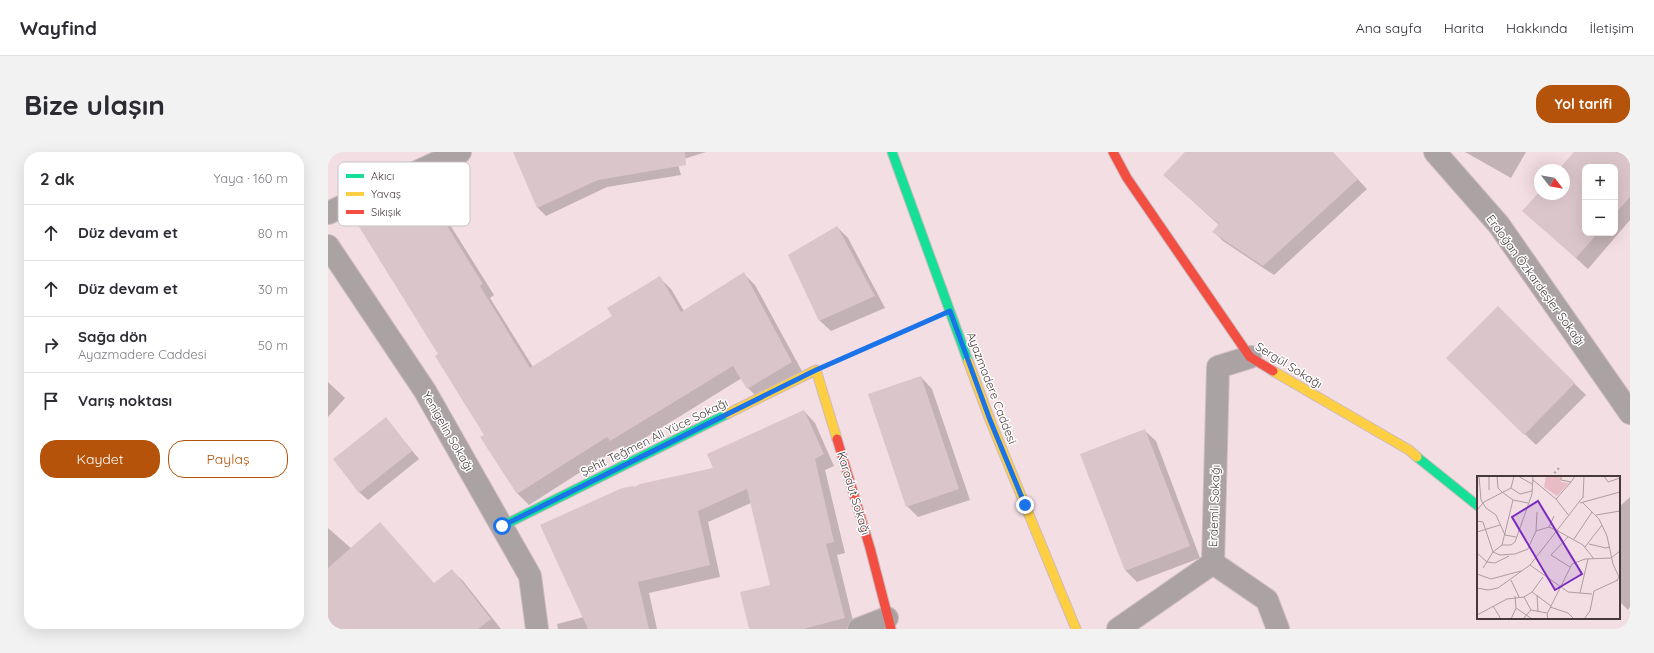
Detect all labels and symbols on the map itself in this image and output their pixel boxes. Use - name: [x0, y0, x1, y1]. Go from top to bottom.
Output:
- legend: [338, 162, 470, 226]
- north arrow: [1534, 164, 1570, 200]
- text: Akıcı: [371, 169, 394, 183]
- text: Yavaş: [371, 187, 401, 201]
- text: Sıkışık: [371, 205, 401, 219]
- street label: Erdoğan Özkardeşler Sokağı: [1483, 212, 1589, 348]
- street label: Ayazmadere Caddesi: [964, 330, 1020, 446]
- street label: Sergül Sokağı: [1253, 339, 1325, 391]
- street label: Yenigelin Sokağı: [419, 388, 477, 474]
- street label: Şehit Teğmen Ali Yüce Sokağı: [578, 395, 730, 479]
- street label: Karadut Sokağı: [834, 449, 874, 537]
- street label: Erdemli Sokağı: [1205, 465, 1223, 547]
- inset map: [1477, 476, 1620, 619]
- route end: [1016, 496, 1034, 514]
- route start: [493, 517, 511, 535]

